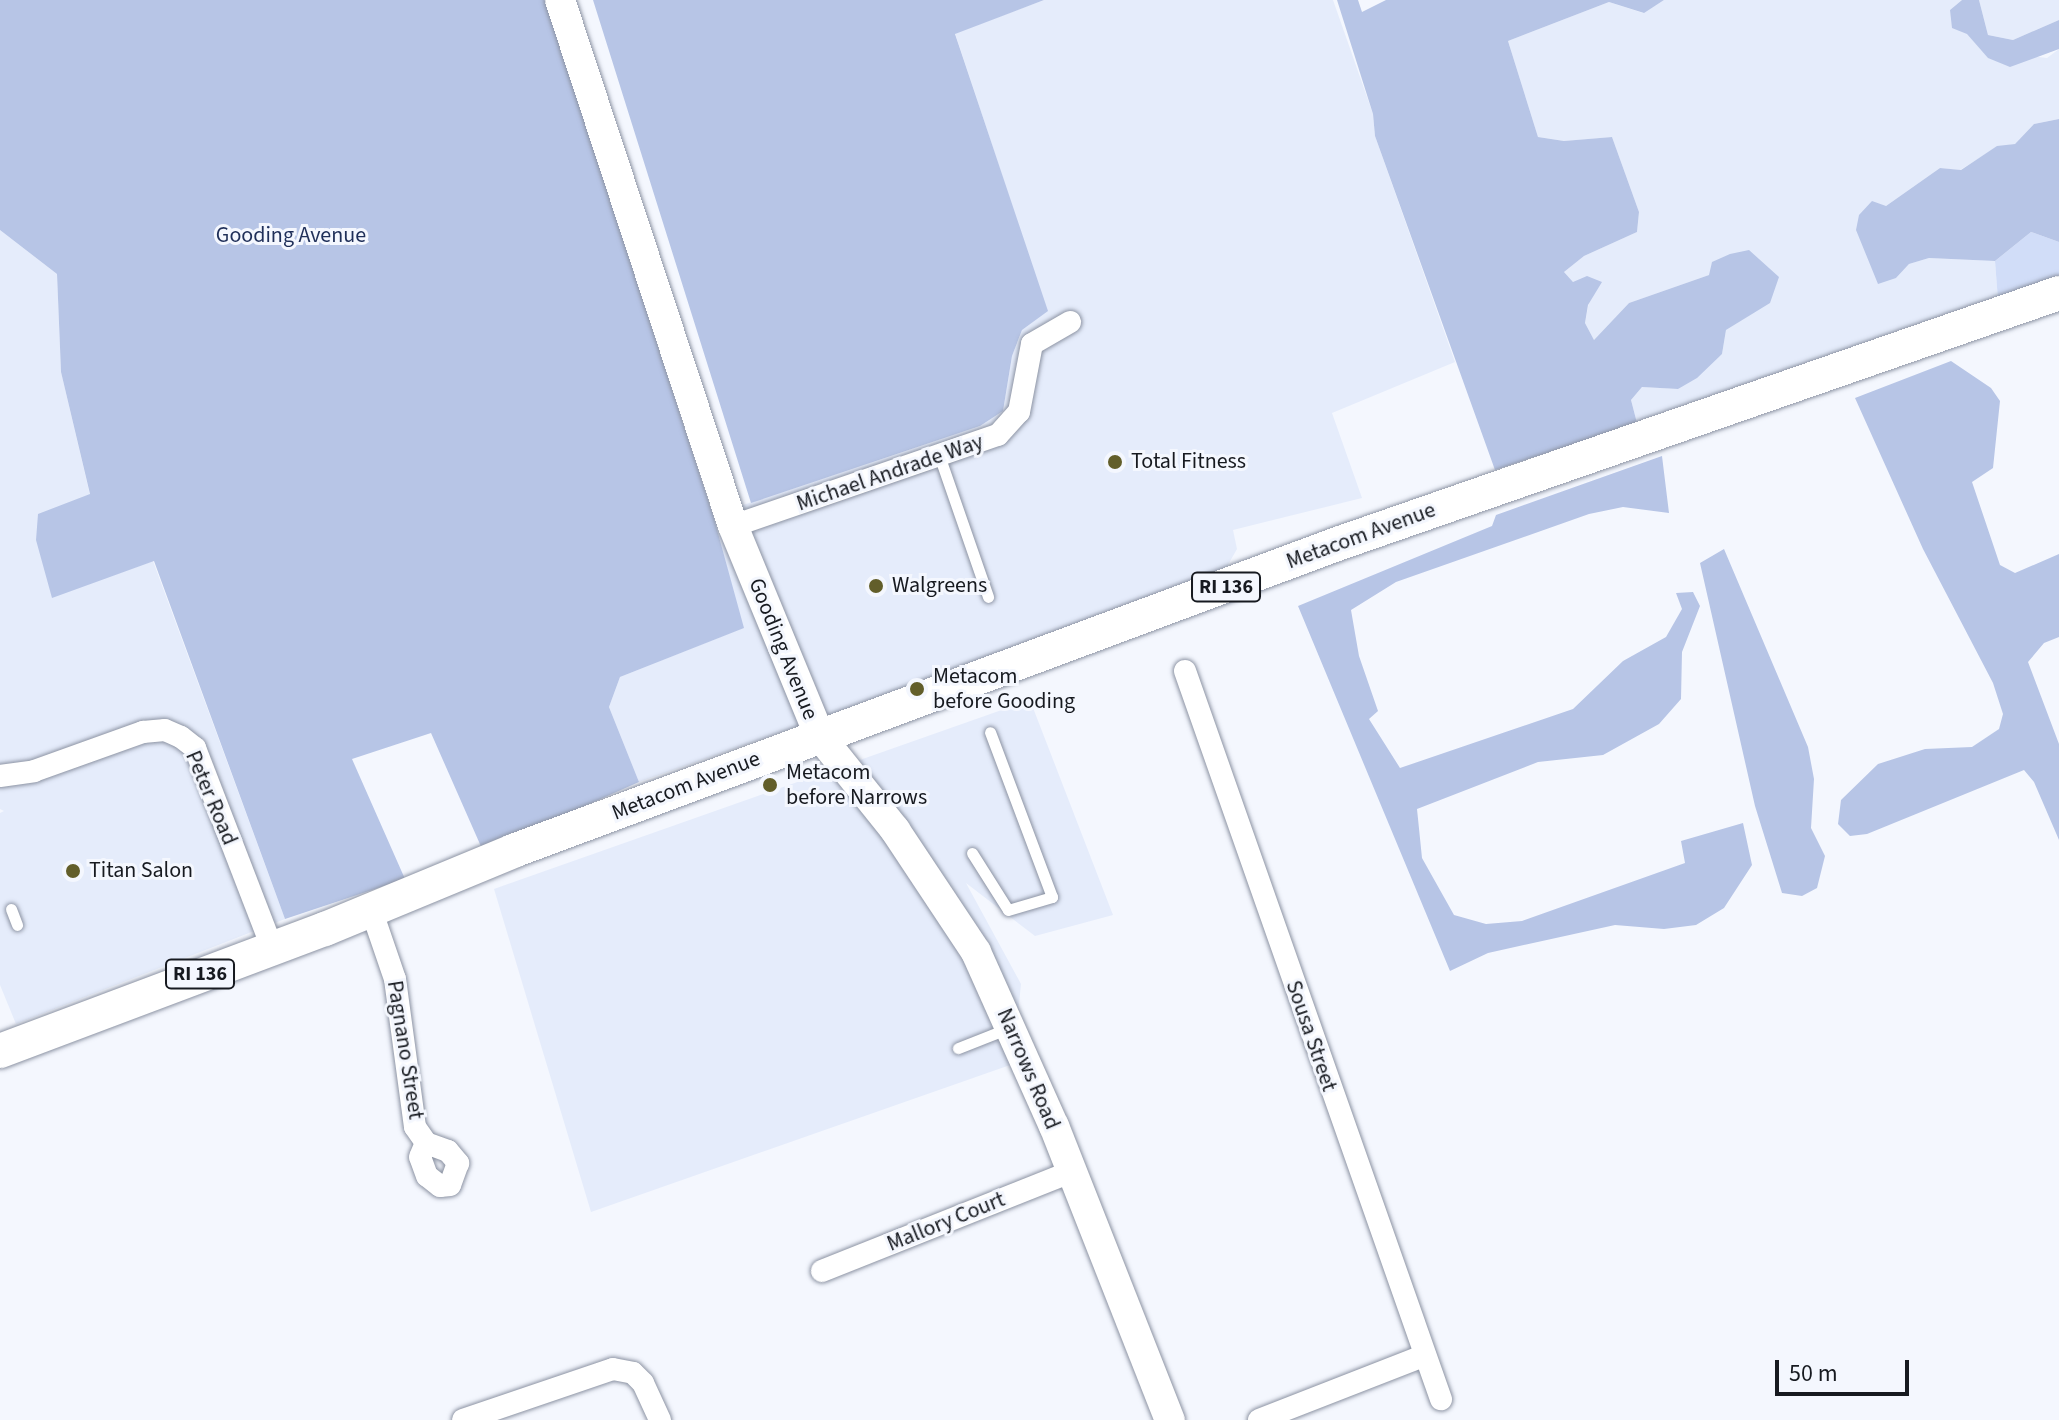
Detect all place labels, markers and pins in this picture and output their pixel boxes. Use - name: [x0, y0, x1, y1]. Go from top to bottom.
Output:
- place label: Total Fitness: [1131, 449, 1246, 475]
- marker: Total Fitness: [1106, 453, 1124, 471]
- place label: Walgreens: [892, 573, 987, 599]
- marker: Walgreens: [867, 577, 885, 595]
- place label: Metacom before Gooding: [933, 663, 1075, 714]
- marker: Metacom before Gooding: [908, 680, 926, 698]
- place label: Metacom before Narrows: [786, 759, 927, 810]
- marker: Metacom before Narrows: [761, 776, 779, 794]
- place label: Titan Salon: [89, 858, 193, 884]
- marker: Titan Salon: [64, 862, 82, 880]

